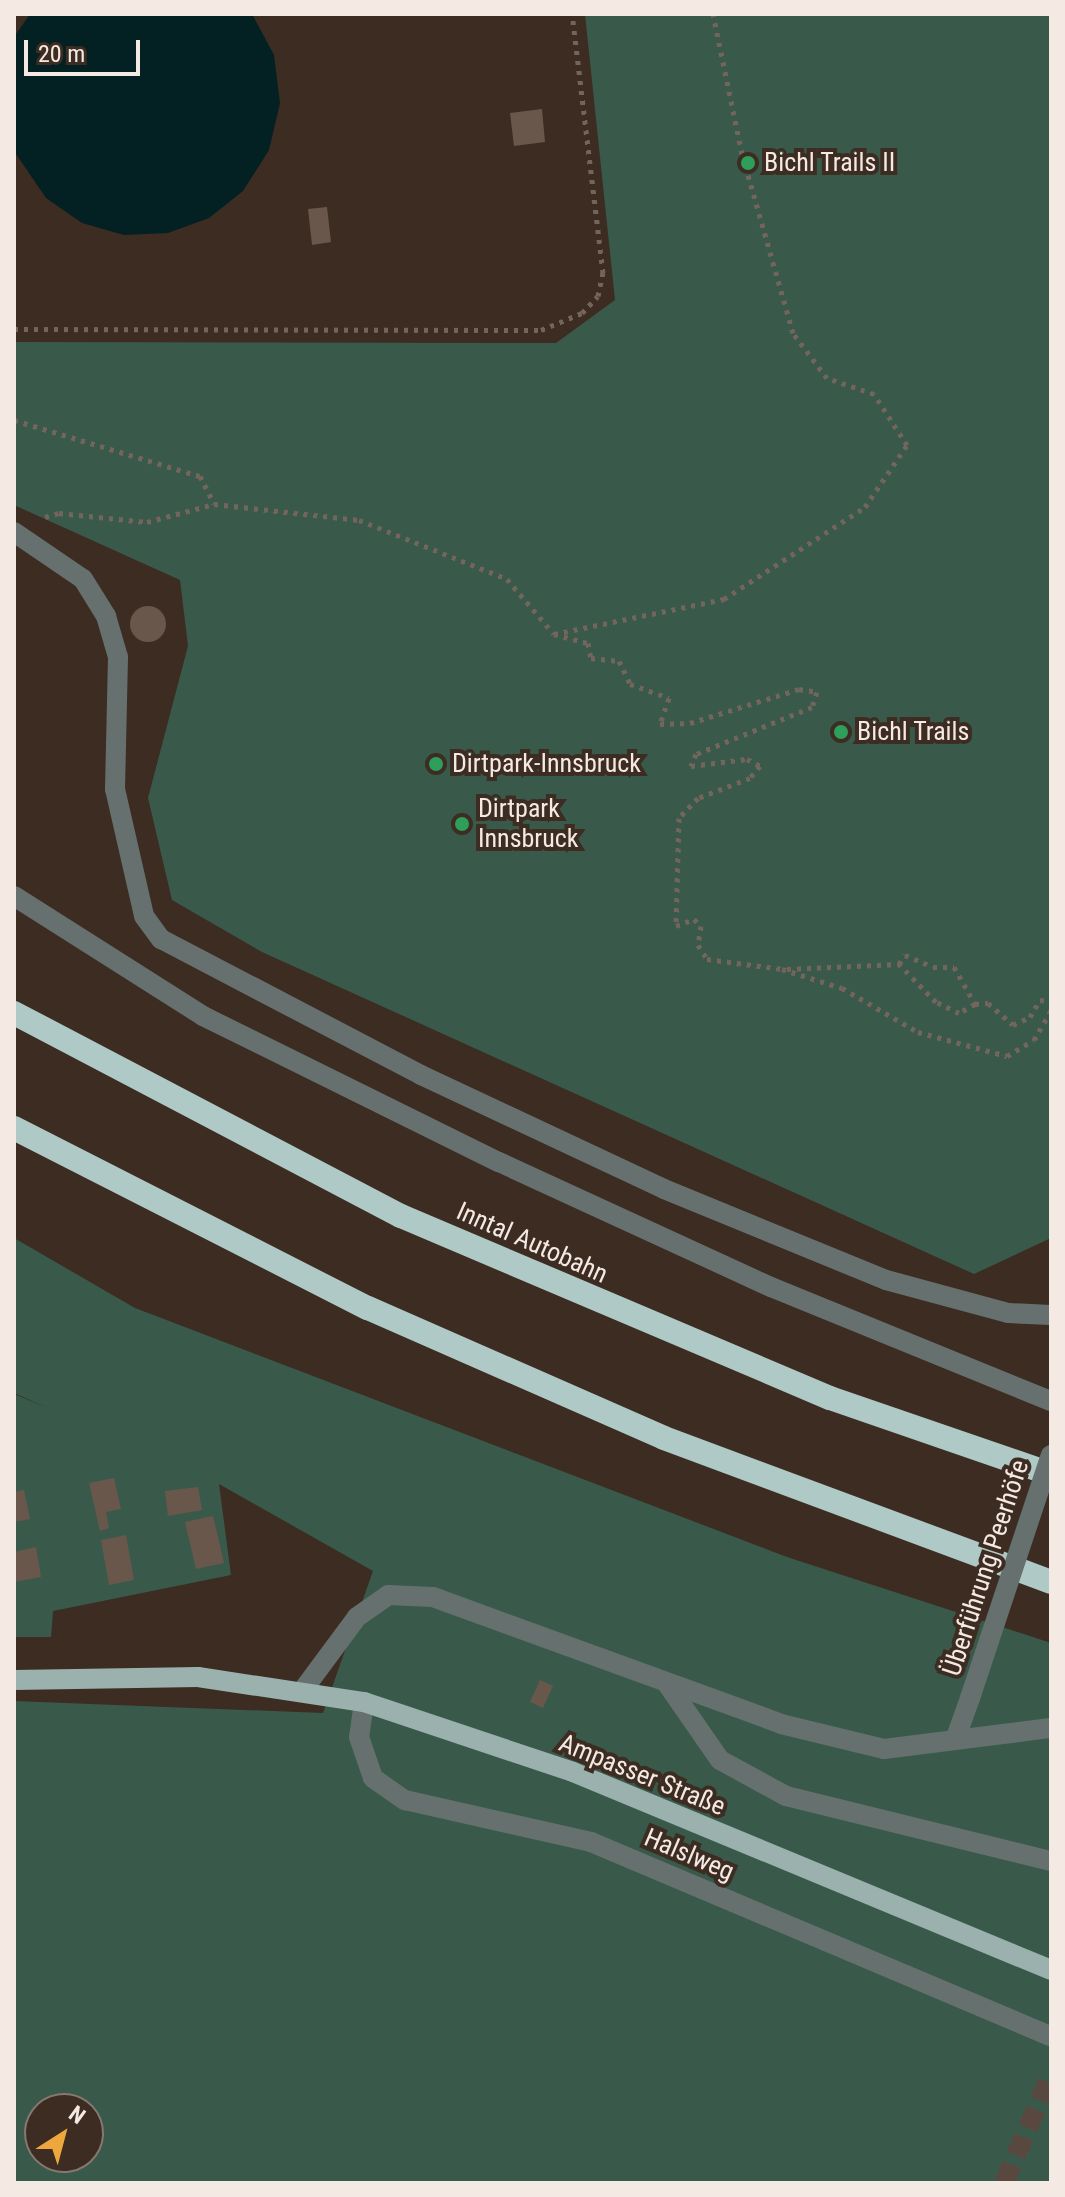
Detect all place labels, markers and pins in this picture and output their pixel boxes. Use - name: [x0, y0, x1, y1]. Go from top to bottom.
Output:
- place label: Bichl Trails II: [764, 147, 896, 179]
- marker: Bichl Trails II: [739, 154, 757, 172]
- place label: Bichl Trails: [857, 716, 970, 748]
- marker: Bichl Trails: [832, 723, 850, 741]
- place label: Dirtpark-Innsbruck: [452, 748, 641, 780]
- marker: Dirtpark-Innsbruck: [427, 755, 445, 773]
- place label: Dirtpark Innsbruck: [478, 793, 579, 854]
- marker: Dirtpark Innsbruck: [453, 815, 471, 833]

